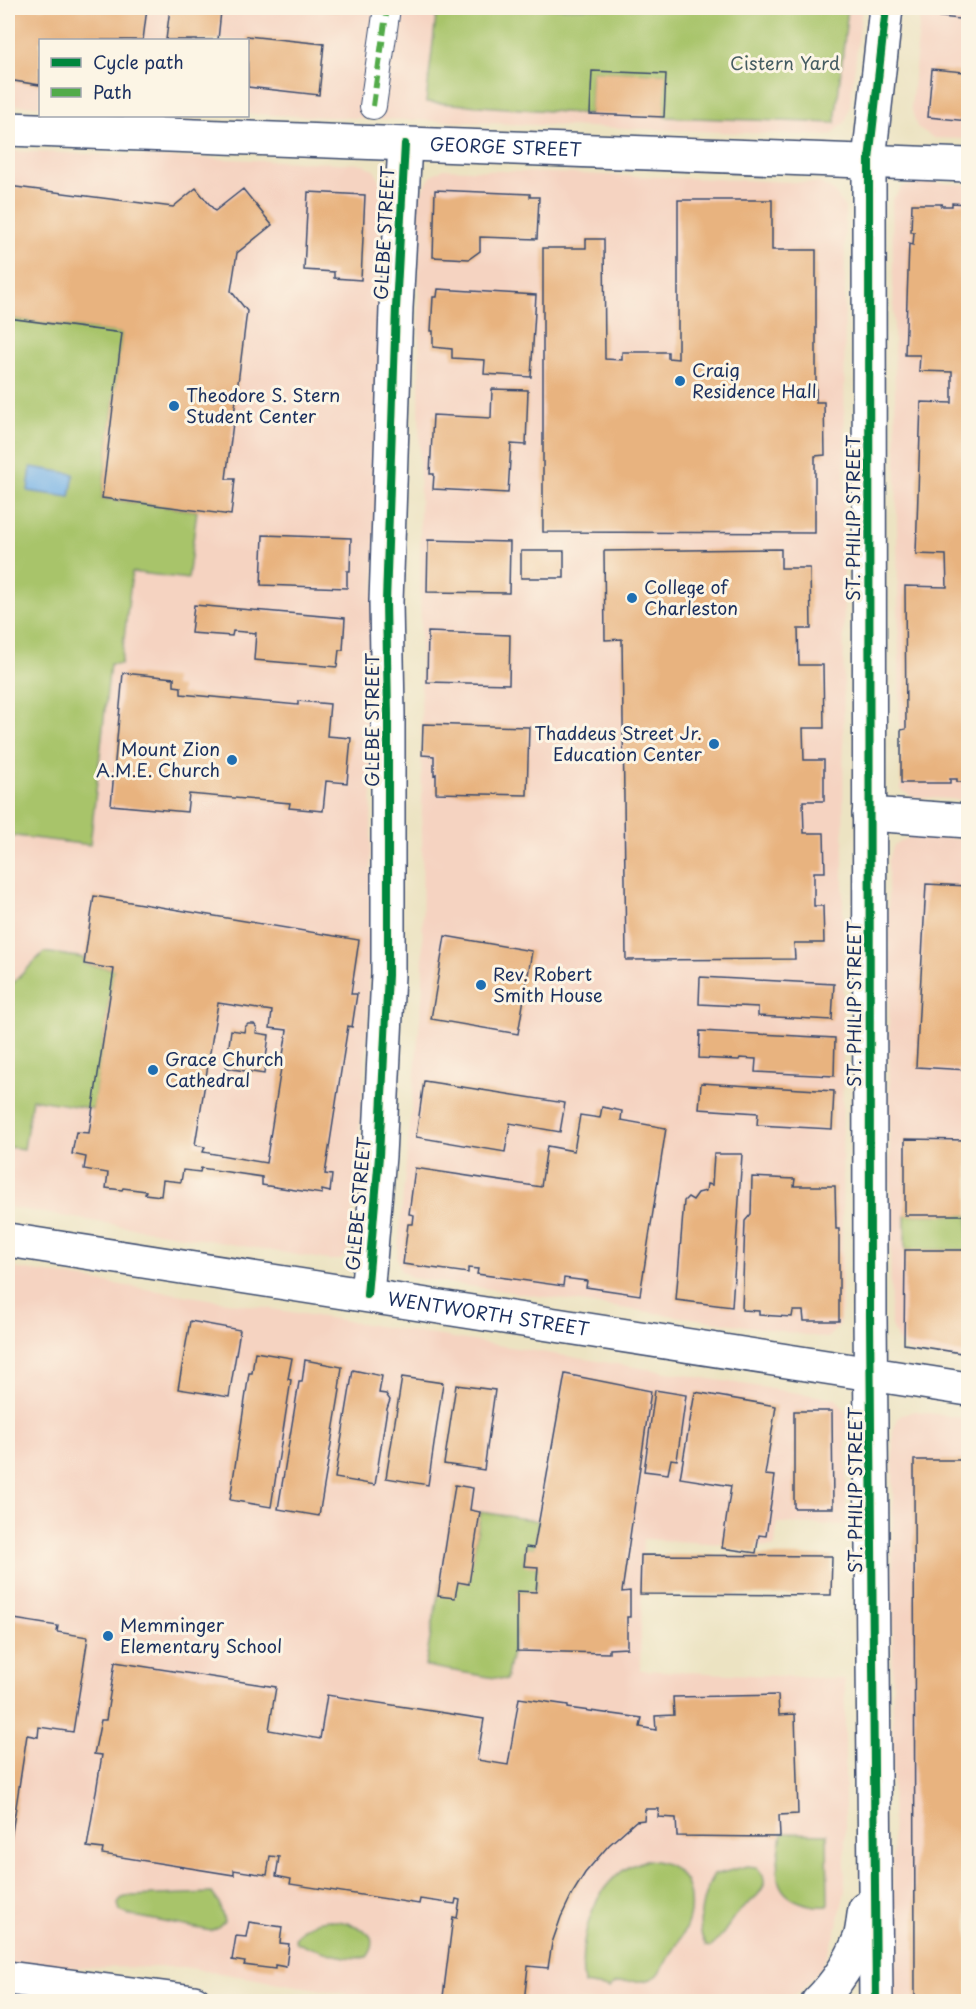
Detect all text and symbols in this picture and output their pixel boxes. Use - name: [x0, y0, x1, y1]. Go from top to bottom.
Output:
- legend: [39, 39, 249, 117]
- text: Cycle path: [93, 48, 184, 75]
- park label: Cistern Yard: [730, 49, 840, 76]
- text: Path: [93, 78, 132, 105]
- street label: GEORGE STREET: [429, 130, 583, 163]
- street label: GLEBE STREET: [367, 164, 401, 301]
- place label: Craig Residence Hall: [692, 356, 817, 404]
- marker: Craig Residence Hall: [673, 374, 687, 388]
- place label: Theodore S. Stern Student Center: [186, 381, 340, 429]
- marker: Theodore S. Stern Student Center: [167, 399, 181, 413]
- street label: ST. PHILIP STREET: [839, 434, 866, 601]
- place label: College of Charleston: [644, 573, 738, 621]
- marker: College of Charleston: [625, 591, 639, 605]
- street label: GLEBE STREET: [358, 652, 385, 787]
- place label: Thaddeus Street Jr. Education Center: [534, 719, 703, 767]
- place label: Mount Zion A.M.E. Church: [96, 735, 220, 783]
- marker: Thaddeus Street Jr. Education Center: [707, 737, 721, 751]
- marker: Mount Zion A.M.E. Church: [225, 753, 239, 767]
- street label: ST. PHILIP STREET: [840, 920, 867, 1087]
- place label: Rev. Robert Smith House: [493, 960, 603, 1008]
- marker: Rev. Robert Smith House: [474, 978, 488, 992]
- place label: Grace Church Cathedral: [165, 1045, 284, 1093]
- marker: Grace Church Cathedral: [146, 1063, 160, 1077]
- street label: GLEBE STREET: [338, 1135, 377, 1272]
- street label: WENTWORTH STREET: [386, 1284, 592, 1342]
- street label: ST. PHILIP STREET: [841, 1406, 868, 1573]
- place label: Memminger Elementary School: [120, 1611, 282, 1659]
- marker: Memminger Elementary School: [101, 1629, 115, 1643]

